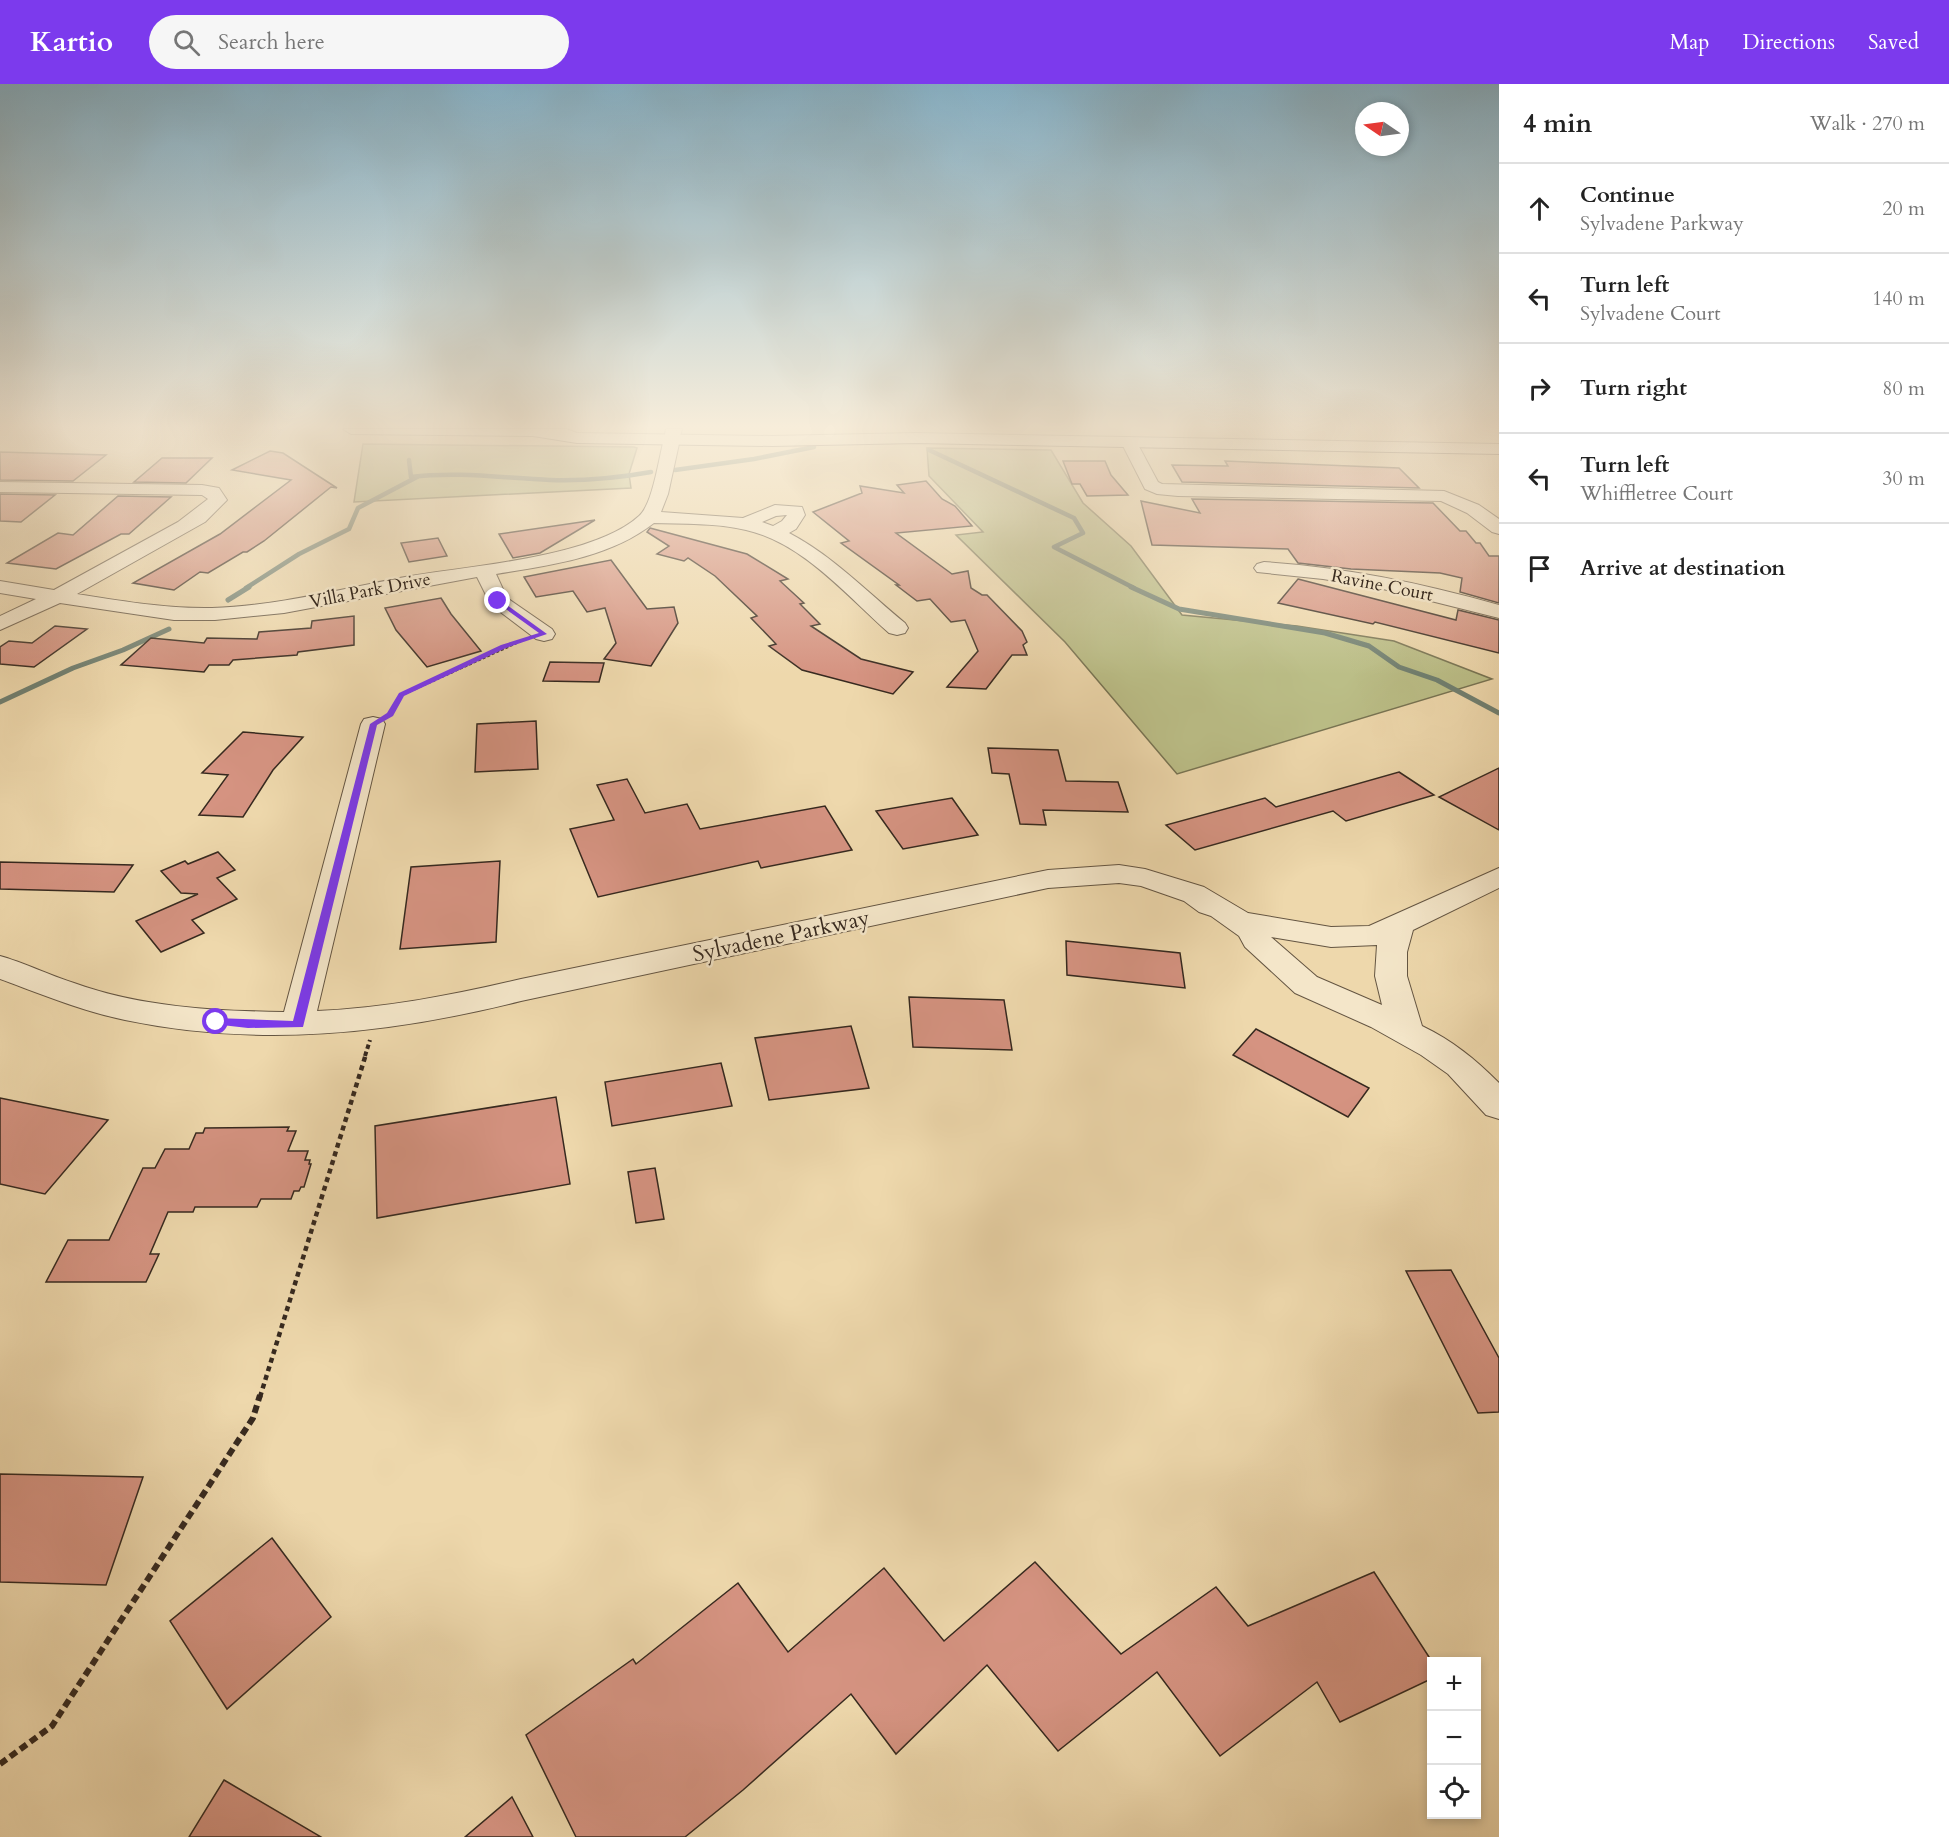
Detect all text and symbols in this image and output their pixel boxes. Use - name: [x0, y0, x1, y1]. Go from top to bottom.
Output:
- search box: [149, 15, 569, 69]
- text: Kartio: [30, 23, 113, 61]
- icon: search: [170, 26, 203, 59]
- text: Search here: [218, 27, 325, 57]
- text: Map: [1669, 28, 1709, 57]
- text: Directions: [1742, 28, 1835, 57]
- text: Saved: [1868, 28, 1919, 57]
- north arrow: [1355, 102, 1409, 156]
- text: 4 min: [1523, 106, 1592, 141]
- text: Walk · 270 m: [1810, 110, 1925, 137]
- text: Continue: [1580, 180, 1675, 210]
- icon: ahead: [1523, 192, 1556, 225]
- text: 20 m: [1882, 195, 1925, 222]
- text: Sylvadene Parkway: [1580, 210, 1744, 237]
- text: Turn left: [1580, 270, 1669, 300]
- icon: left: [1523, 282, 1556, 315]
- text: 140 m: [1872, 285, 1925, 312]
- text: Sylvadene Court: [1580, 300, 1721, 327]
- icon: right: [1523, 372, 1556, 405]
- text: Turn right: [1580, 373, 1687, 403]
- text: 80 m: [1882, 375, 1925, 402]
- text: Turn left: [1580, 450, 1669, 480]
- icon: left: [1523, 462, 1556, 495]
- text: 30 m: [1882, 465, 1925, 492]
- text: Whiffletree Court: [1580, 480, 1733, 507]
- icon: arrive: [1523, 552, 1556, 585]
- text: Arrive at destination: [1580, 553, 1785, 583]
- street label: Ravine Court: [1329, 563, 1435, 608]
- street label: Villa Park Drive: [307, 566, 433, 615]
- route end: [484, 587, 510, 613]
- street label: Sylvadene Parkway: [690, 903, 873, 969]
- route start: [202, 1008, 228, 1034]
- map controls: [1427, 1657, 1481, 1819]
- button: +: [1427, 1657, 1481, 1711]
- button: −: [1427, 1711, 1481, 1765]
- button: locate: [1427, 1765, 1481, 1819]

